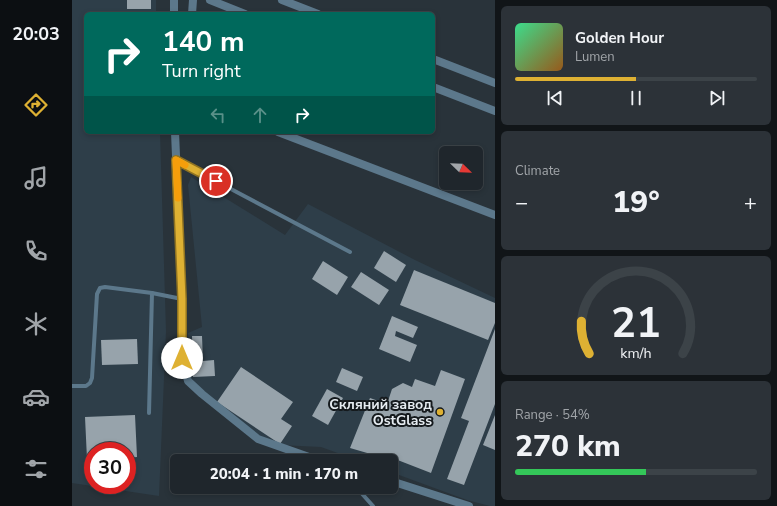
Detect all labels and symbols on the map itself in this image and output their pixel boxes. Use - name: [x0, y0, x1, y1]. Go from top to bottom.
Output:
- north arrow: [439, 146, 483, 190]
- pin: [199, 164, 233, 198]
- position arrow: [161, 337, 203, 379]
- place label: Скляний завод OstGlass: [329, 395, 432, 430]
- marker: Скляний завод OstGlass: [435, 407, 445, 417]
- speed limit sign: 30: [84, 442, 136, 494]

